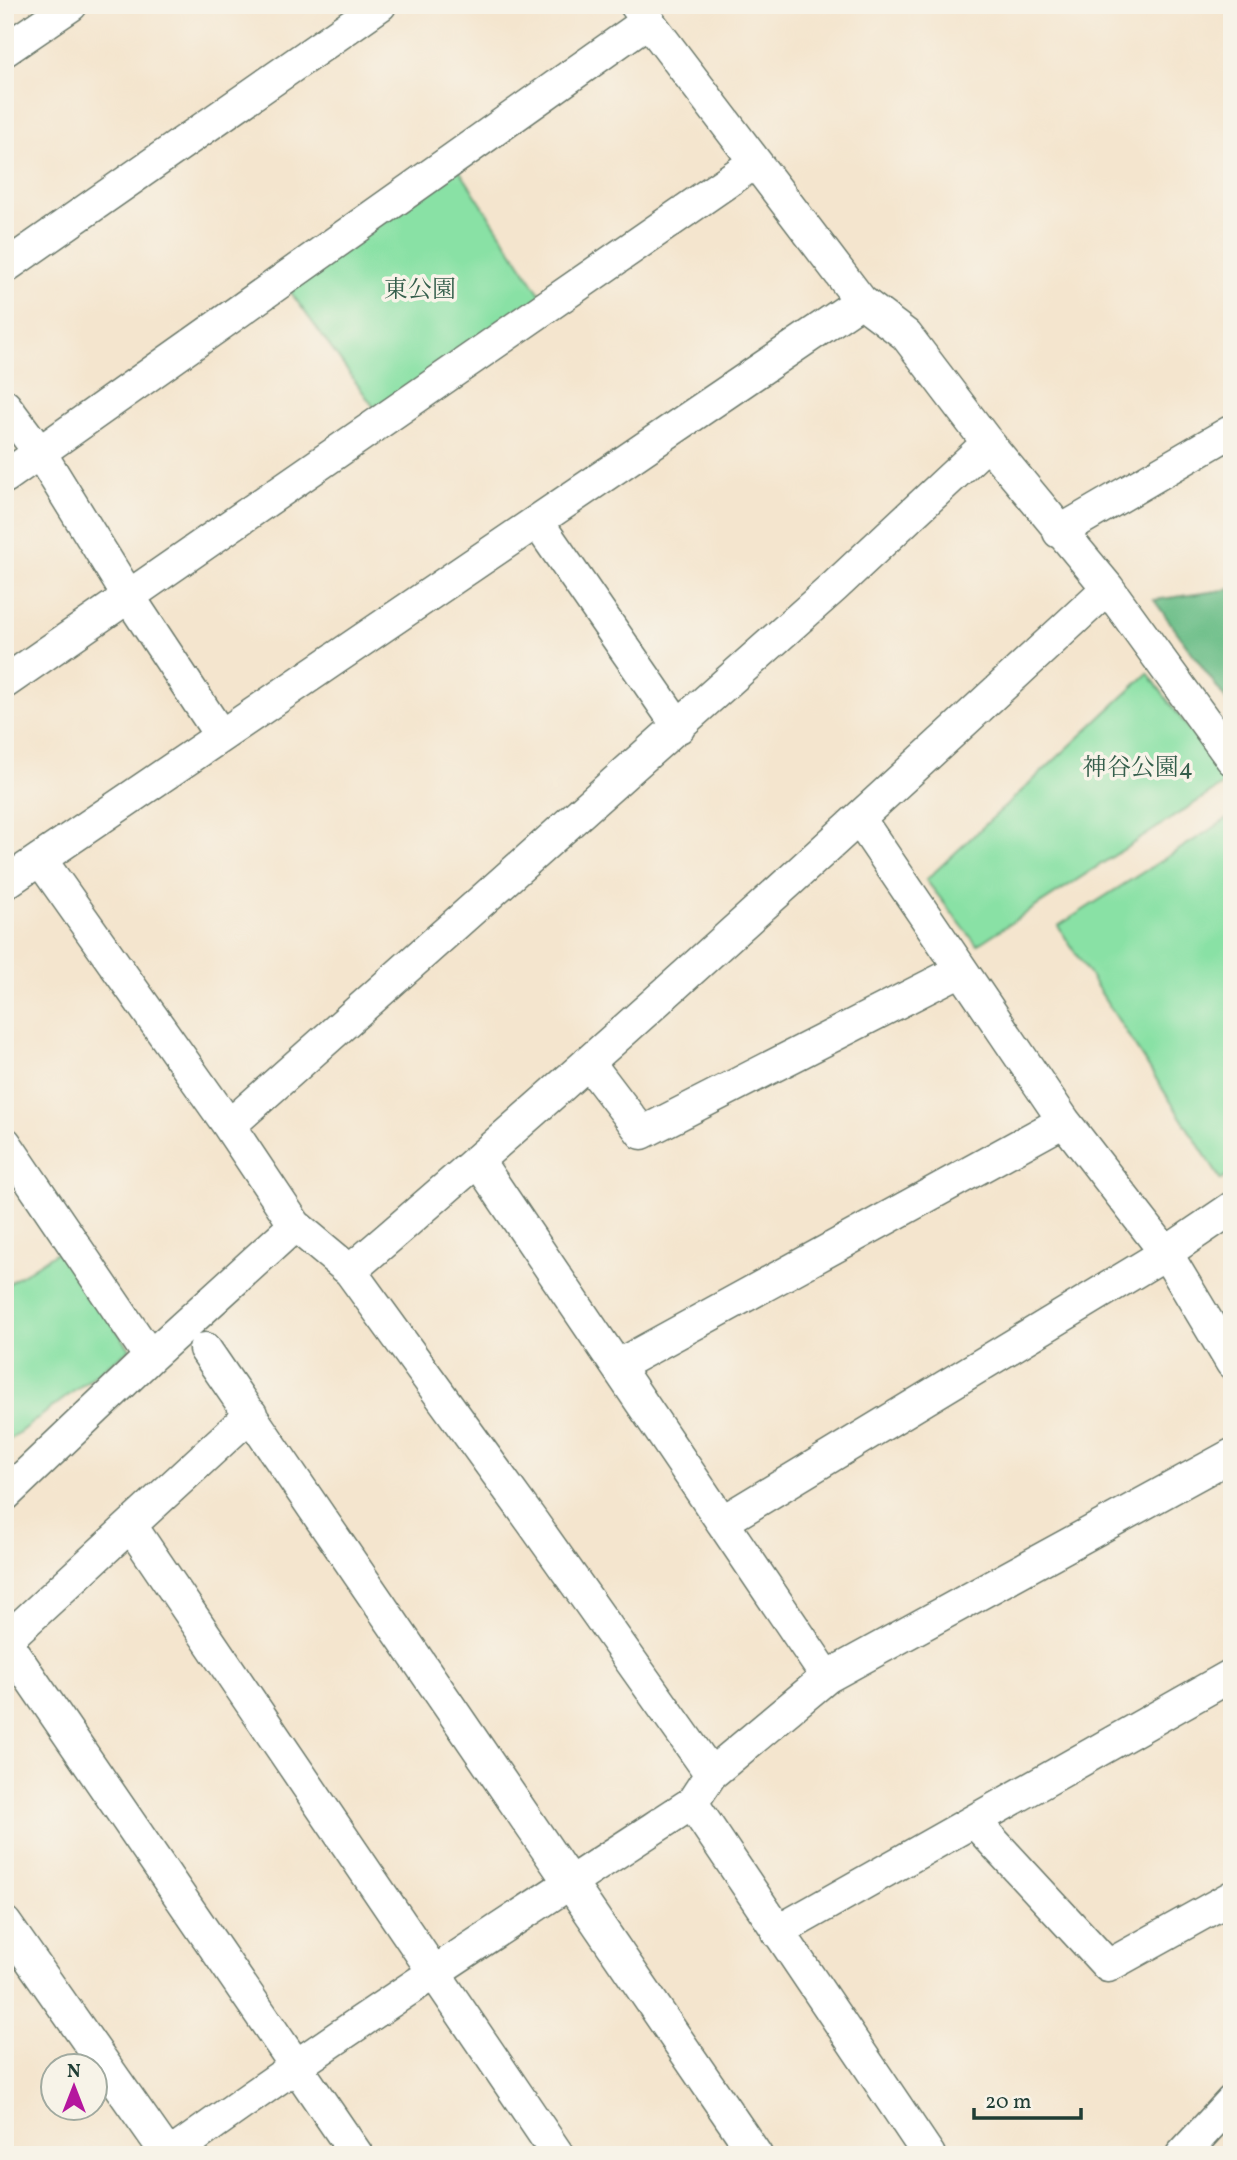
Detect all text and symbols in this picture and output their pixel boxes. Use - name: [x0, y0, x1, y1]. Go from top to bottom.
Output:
- park label: 東公園: [384, 274, 456, 308]
- park label: 神谷公園4: [1083, 752, 1193, 786]
- north arrow: [38, 2052, 108, 2122]
- text: N: [67, 2059, 81, 2085]
- scale bar: [974, 2076, 1081, 2120]
- text: 20 m: [985, 2088, 1031, 2117]

